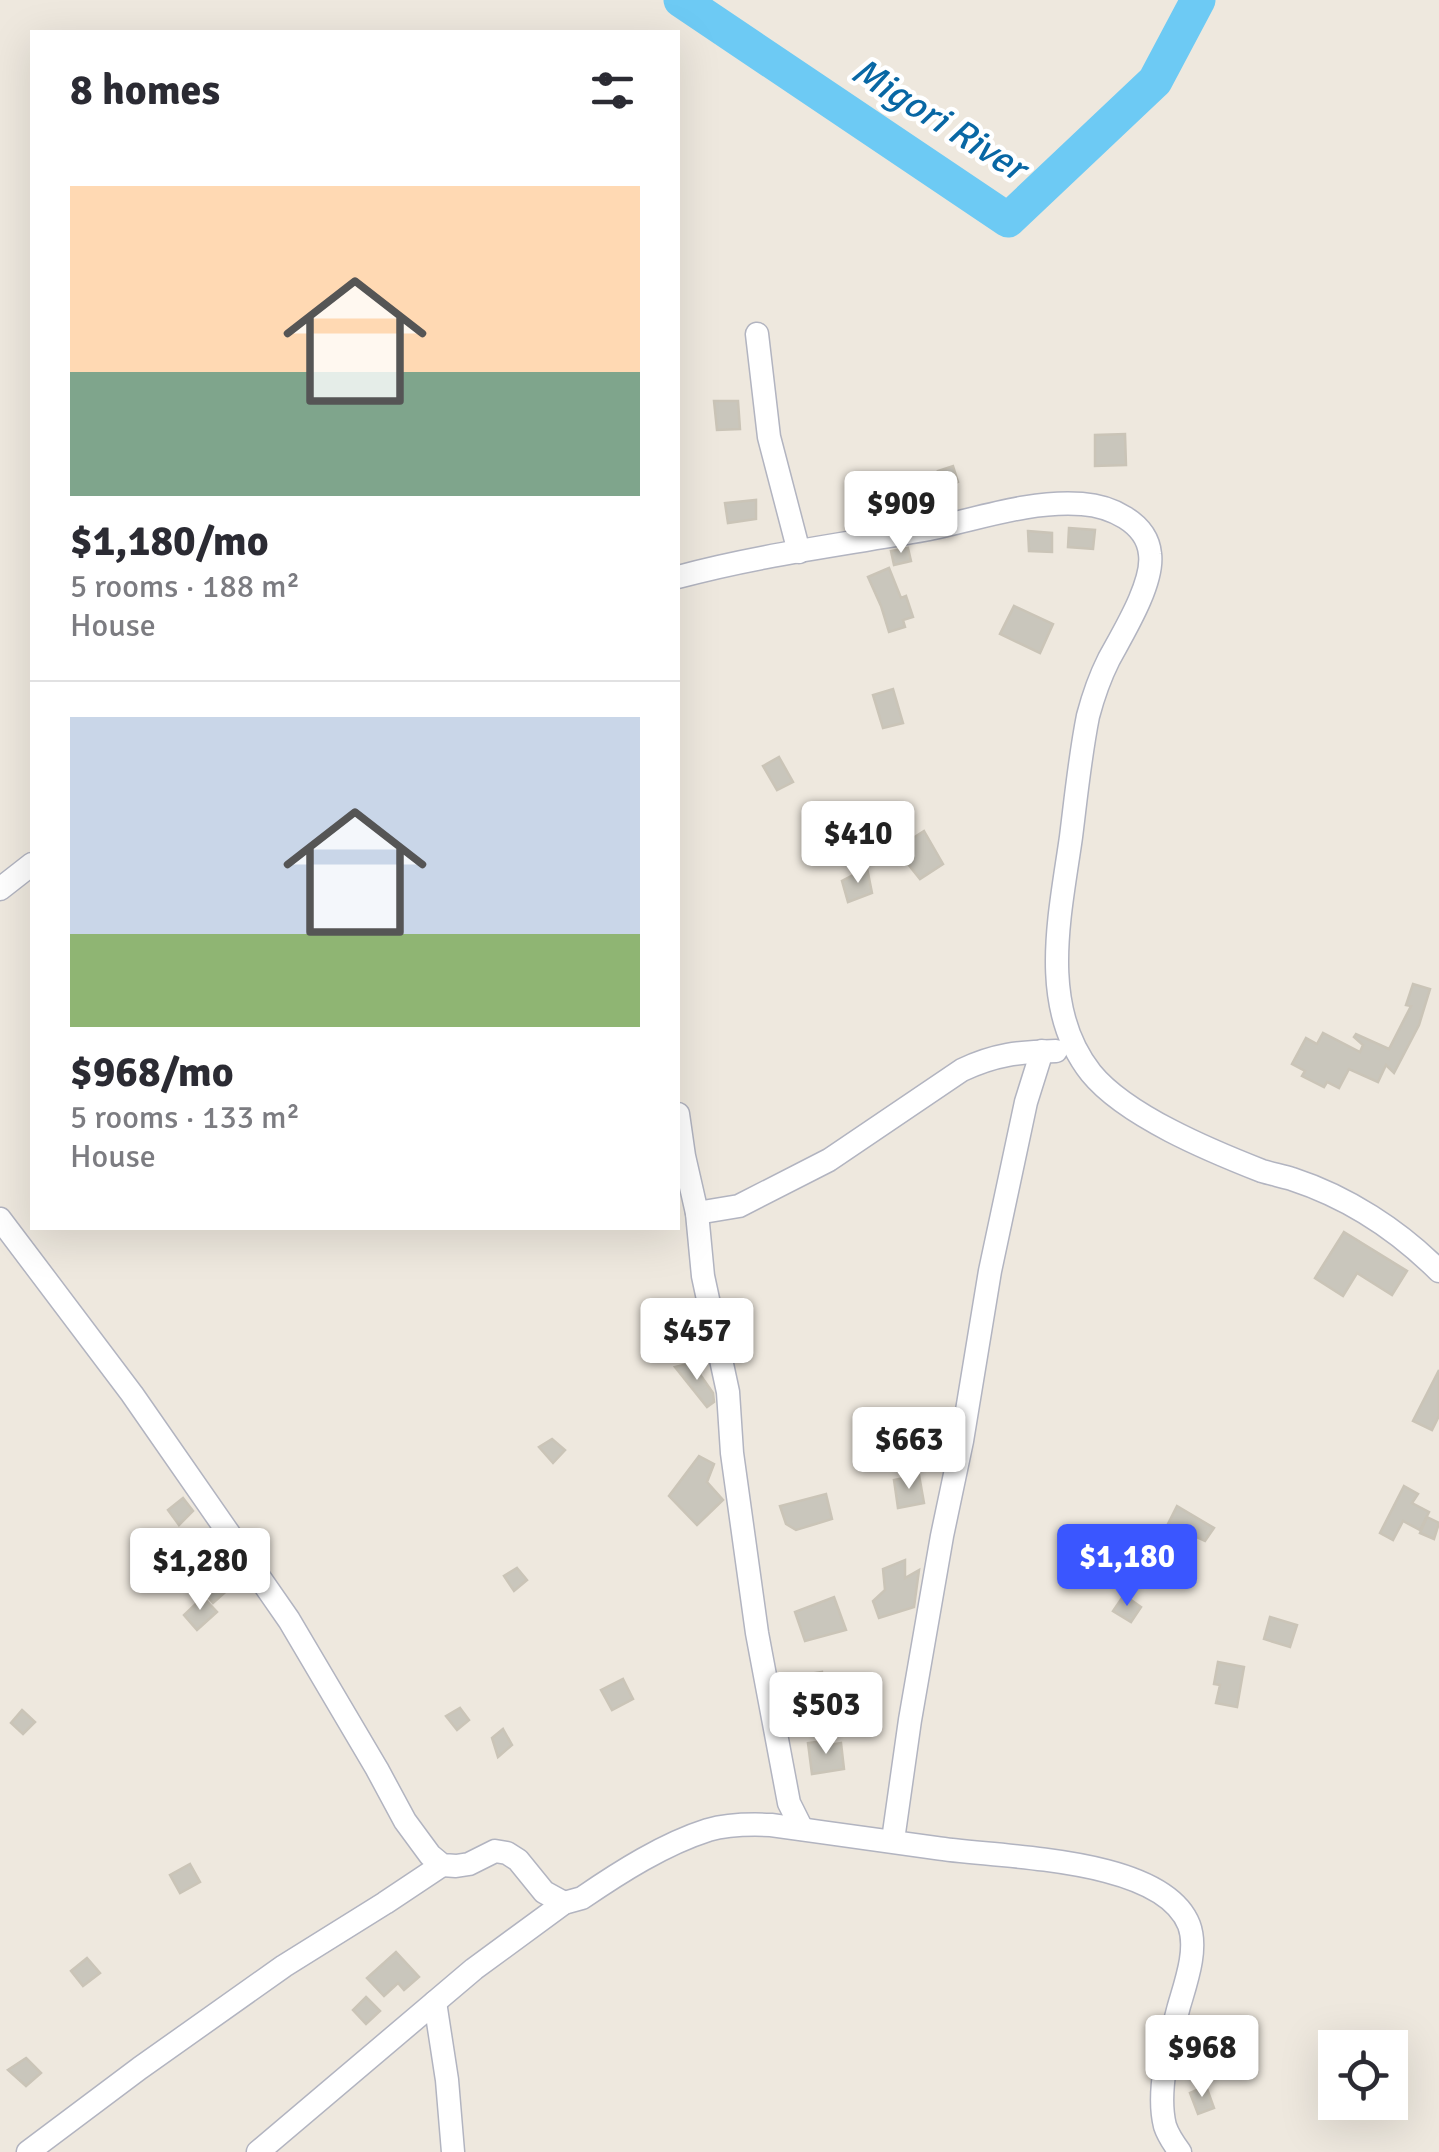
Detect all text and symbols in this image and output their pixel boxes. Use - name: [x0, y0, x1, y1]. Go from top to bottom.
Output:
- water label: Migori River: [843, 47, 1039, 194]
- icon: filters: [585, 63, 640, 118]
- text: 8 homes: [70, 65, 220, 116]
- icon: home: [265, 251, 445, 431]
- pin: $909: [842, 471, 960, 556]
- text: $909: [866, 484, 936, 523]
- text: $1,180/mo: [70, 516, 269, 567]
- text: 5 rooms · 188 m²: [70, 567, 300, 606]
- text: House: [70, 606, 156, 645]
- icon: home: [265, 782, 445, 962]
- pin: $410: [799, 801, 917, 886]
- text: $410: [823, 814, 893, 853]
- text: $968/mo: [70, 1047, 234, 1098]
- text: 5 rooms · 133 m²: [70, 1098, 300, 1137]
- text: House: [70, 1137, 156, 1176]
- pin: $457: [638, 1298, 756, 1383]
- text: $457: [662, 1311, 732, 1350]
- pin: $663: [850, 1407, 968, 1492]
- text: $663: [874, 1420, 944, 1459]
- pin: $1,180: [1046, 1524, 1208, 1609]
- pin: $1,280: [119, 1528, 281, 1613]
- text: $1,180: [1079, 1537, 1175, 1576]
- text: $1,280: [152, 1541, 248, 1580]
- pin: $503: [767, 1672, 885, 1757]
- text: $503: [791, 1685, 861, 1724]
- pin: $968: [1143, 2015, 1261, 2100]
- text: $968: [1167, 2028, 1237, 2067]
- map controls: [1318, 2030, 1408, 2120]
- button: locate: [1318, 2030, 1408, 2120]

